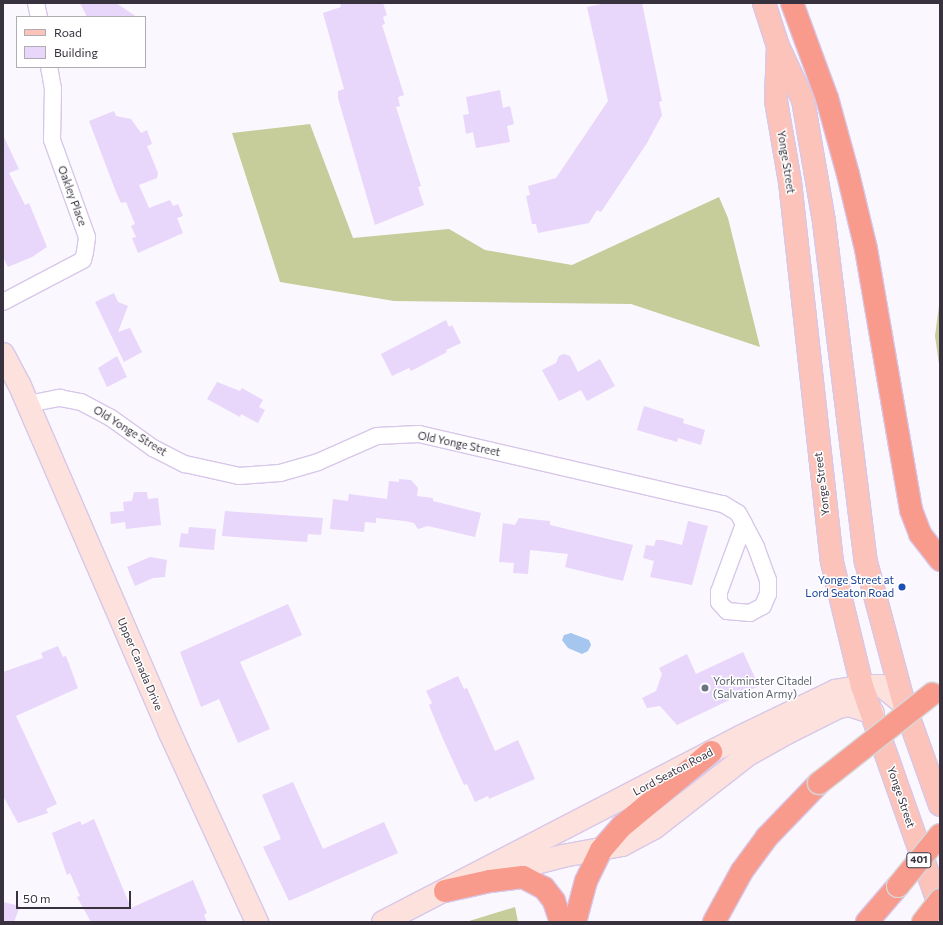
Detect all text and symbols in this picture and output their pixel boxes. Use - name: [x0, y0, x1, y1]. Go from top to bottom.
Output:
- legend: [16, 16, 146, 68]
- text: Road: [54, 25, 82, 39]
- text: Building: [54, 45, 98, 59]
- street label: Yonge Street: [774, 129, 798, 195]
- street label: Oakley Place: [55, 164, 89, 228]
- street label: Old Yonge Street: [91, 403, 169, 459]
- street label: Old Yonge Street: [416, 429, 502, 459]
- street label: Yonge Street: [812, 451, 832, 517]
- place label: Yonge Street at Lord Seaton Road: [805, 574, 894, 600]
- marker: Yonge Street at Lord Seaton Road: [897, 582, 907, 592]
- street label: Upper Canada Drive: [114, 616, 166, 712]
- place label: Yorkminster Citadel (Salvation Army): [713, 675, 812, 701]
- marker: Yorkminster Citadel (Salvation Army): [700, 683, 710, 693]
- street label: Lord Seaton Road: [631, 745, 715, 799]
- street label: Yonge Street: [884, 765, 918, 829]
- road number: 401: [906, 852, 932, 868]
- scale bar: [18, 883, 133, 909]
- text: 50 m: [23, 891, 51, 905]

